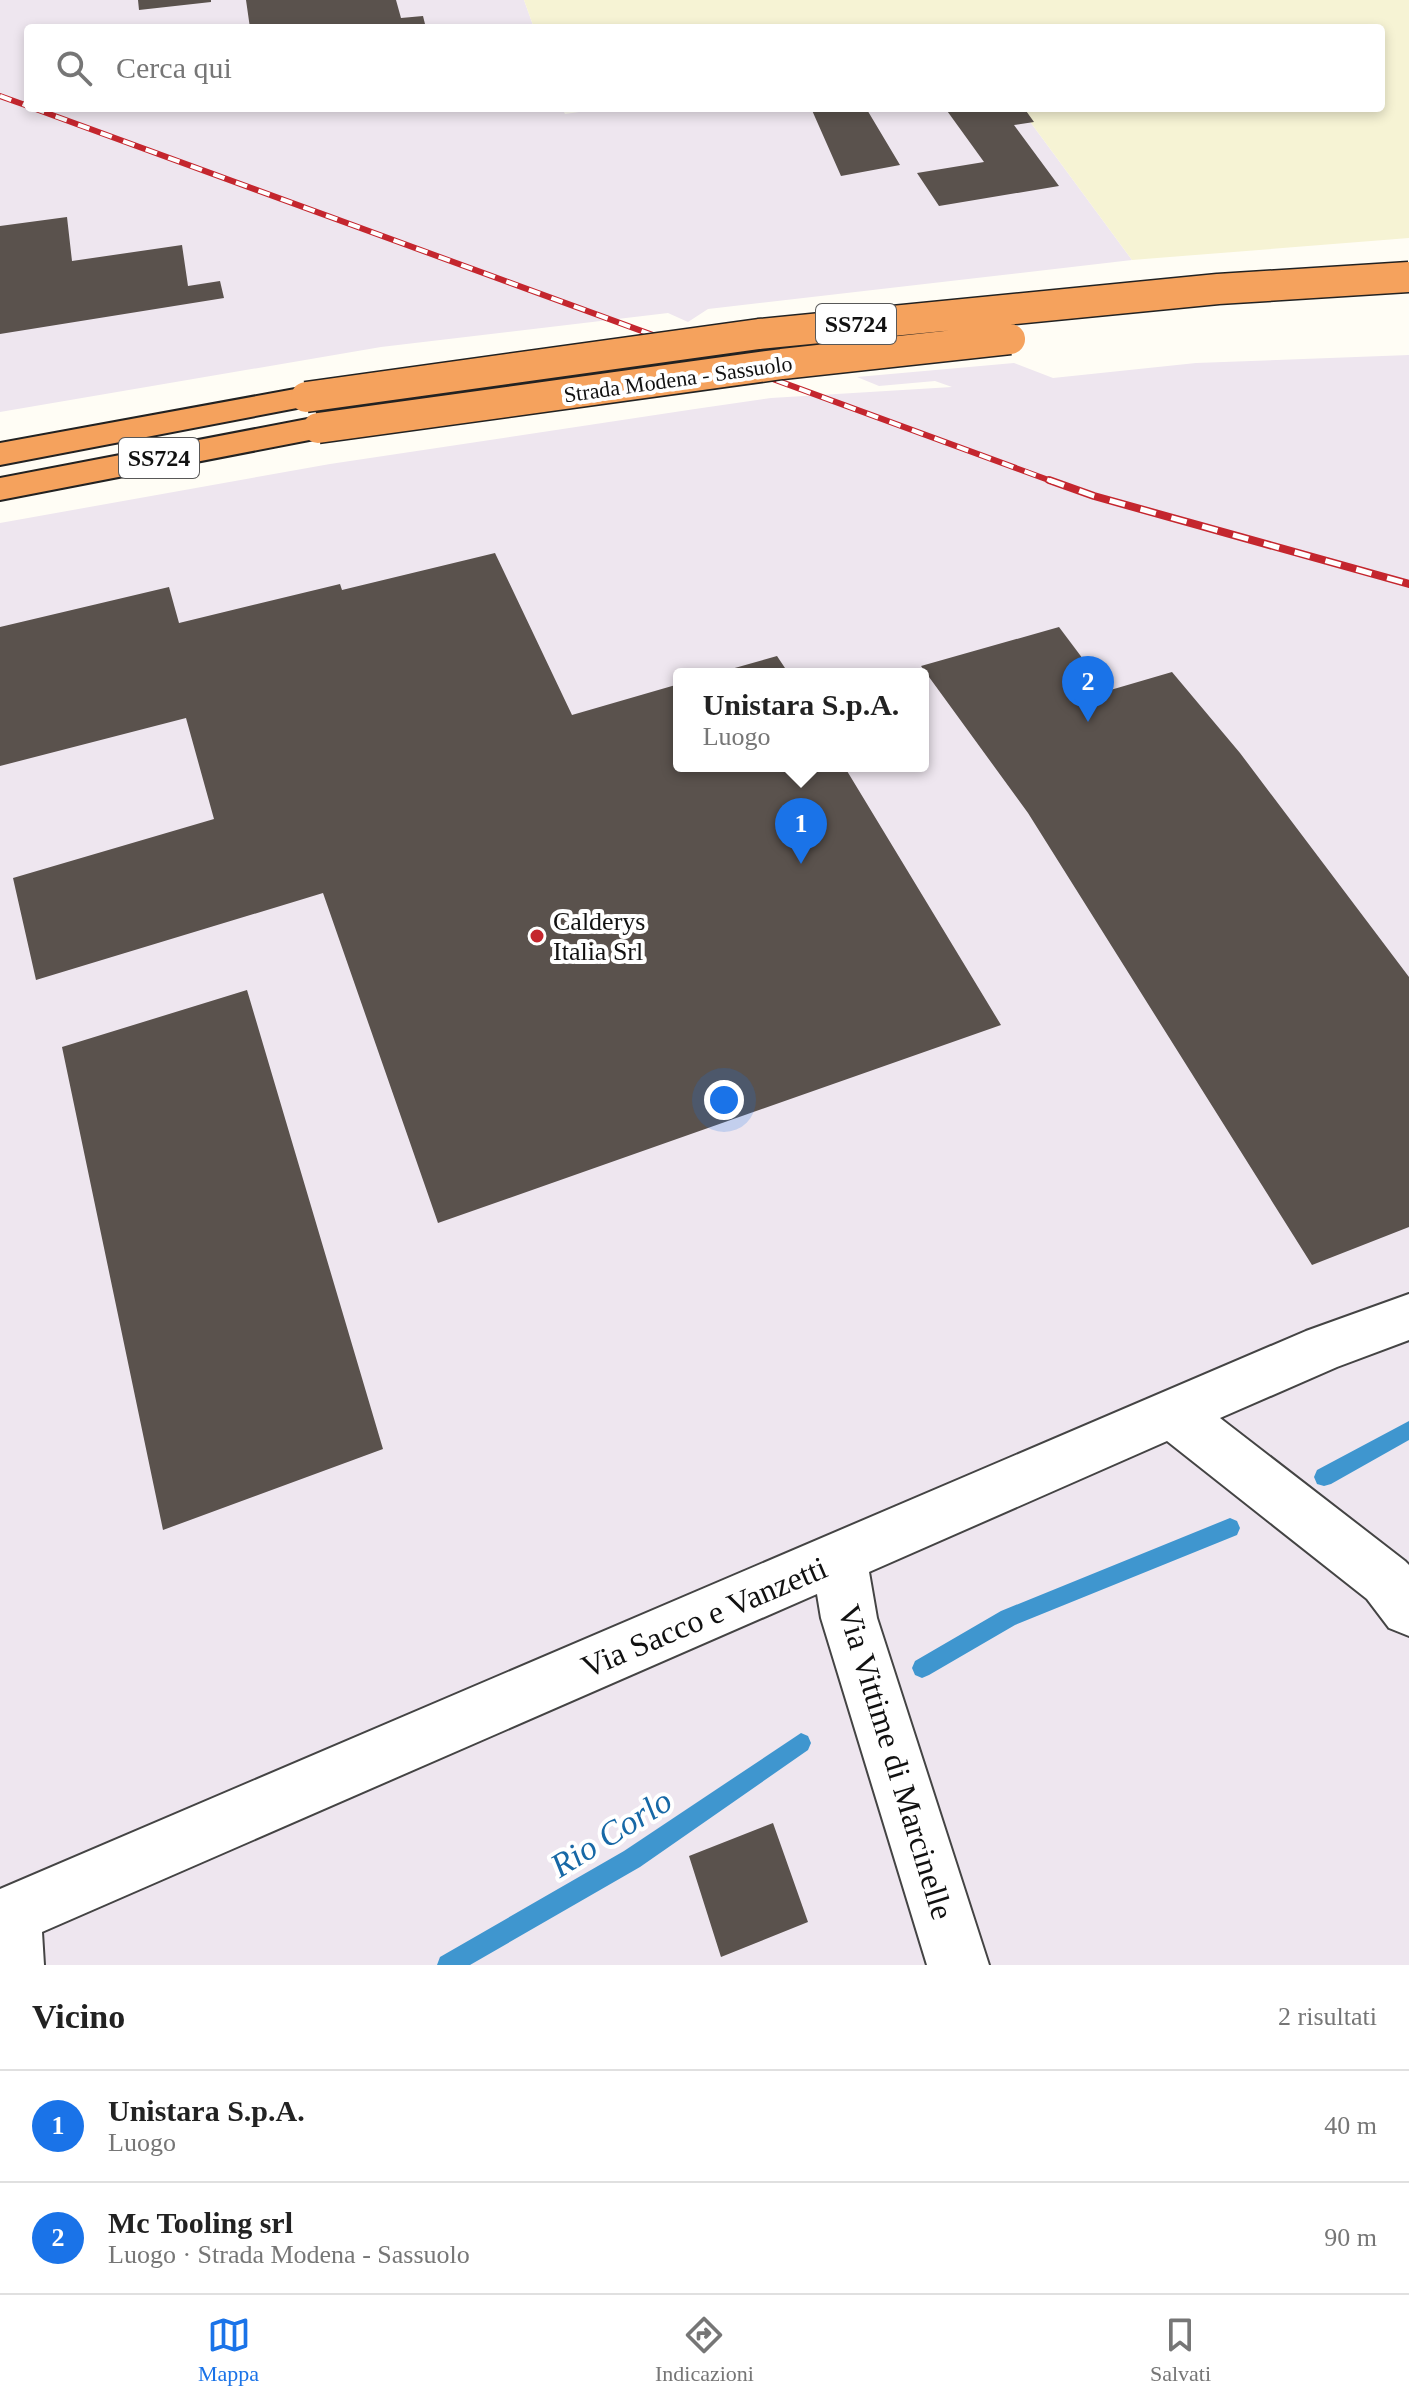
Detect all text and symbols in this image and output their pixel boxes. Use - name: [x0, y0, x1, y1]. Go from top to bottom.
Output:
- search box: [24, 24, 1385, 112]
- icon: search: [52, 46, 96, 90]
- text: Cerca qui: [116, 51, 232, 84]
- road number: SS724: [816, 304, 896, 344]
- street label: Strada Modena - Sassuolo: [562, 351, 794, 407]
- road number: SS724: [119, 438, 199, 478]
- pin: 2: [1062, 656, 1114, 722]
- popup: [673, 668, 929, 772]
- text: Unistara S.p.A.: [703, 688, 899, 721]
- text: Luogo: [703, 722, 771, 751]
- pin: 1: [775, 798, 827, 864]
- place label: Calderys Italia Srl: [553, 907, 645, 966]
- marker: Calderys Italia Srl: [528, 927, 546, 945]
- your location: [704, 1080, 744, 1120]
- street label: Via Sacco e Vanzetti: [576, 1549, 832, 1685]
- street label: Via Vittime di Marcinelle: [831, 1600, 961, 1924]
- water label: Rio Corlo: [543, 1782, 678, 1885]
- text: Vicino: [32, 1998, 125, 2035]
- text: 2 risultati: [1278, 2002, 1377, 2031]
- text: Unistara S.p.A.: [108, 2094, 305, 2127]
- text: 1: [52, 2111, 65, 2140]
- text: 40 m: [1324, 2111, 1377, 2140]
- text: Luogo: [108, 2128, 176, 2157]
- text: Mc Tooling srl: [108, 2206, 293, 2239]
- text: 2: [52, 2223, 65, 2252]
- text: 90 m: [1324, 2223, 1377, 2252]
- text: Luogo · Strada Modena - Sassuolo: [108, 2240, 470, 2269]
- tab: Mappa: [198, 2313, 259, 2387]
- tab: Indicazioni: [655, 2313, 754, 2387]
- tab: Salvati: [1150, 2313, 1211, 2387]

